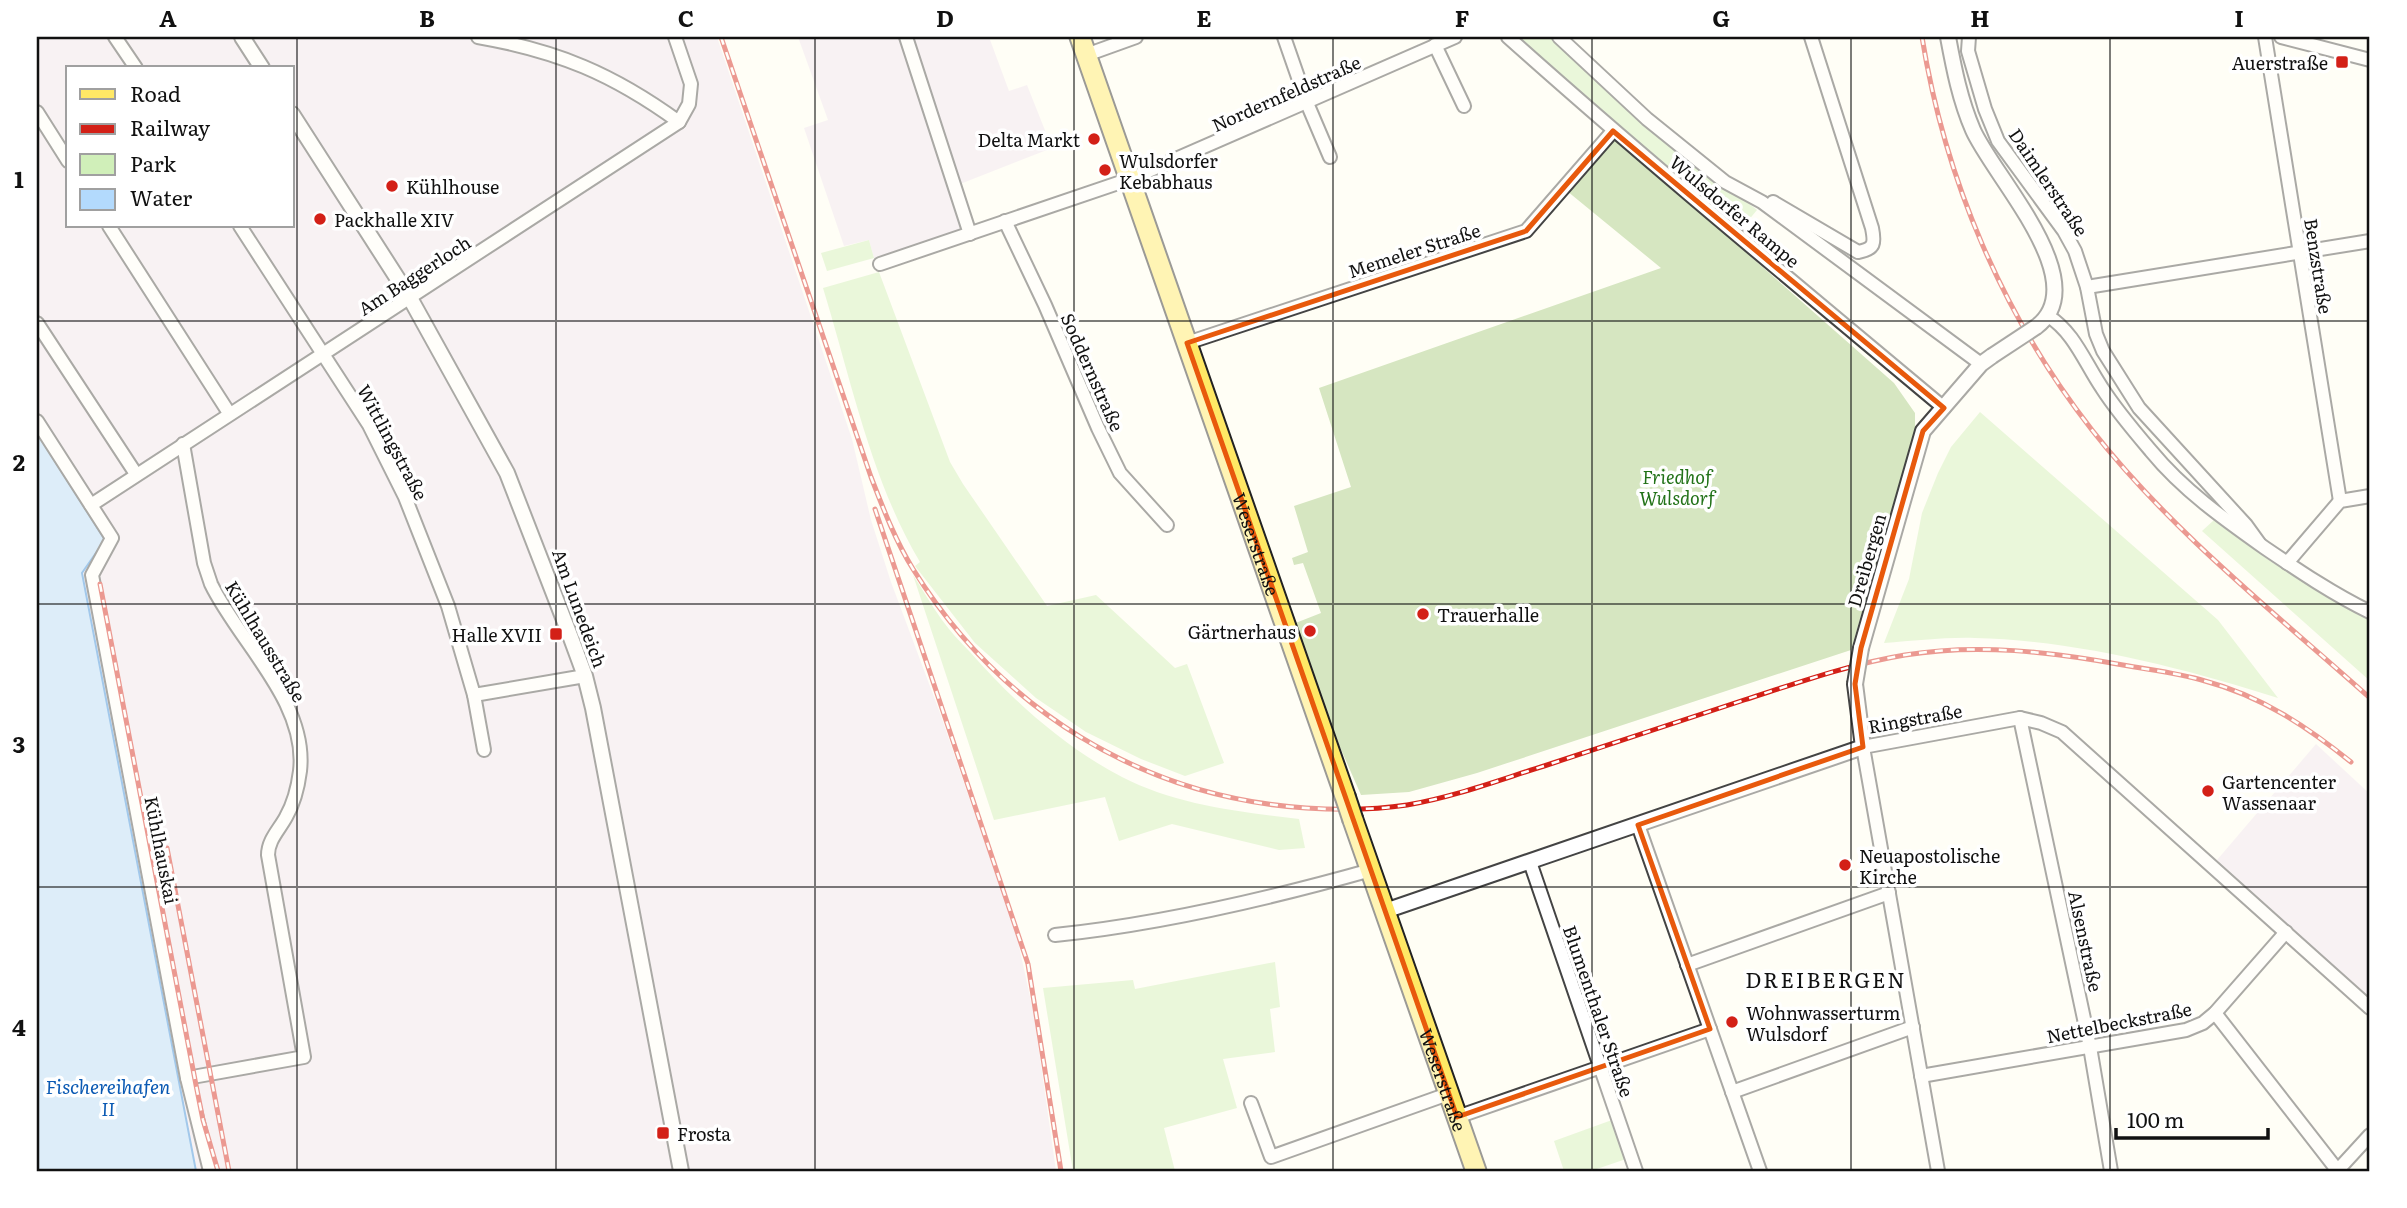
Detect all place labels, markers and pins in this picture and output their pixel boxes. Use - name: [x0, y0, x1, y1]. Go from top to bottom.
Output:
- place label: Auerstraße: [2232, 49, 2328, 76]
- marker: Auerstraße: [2334, 54, 2350, 70]
- place label: Delta Markt: [977, 126, 1081, 153]
- marker: Delta Markt: [1086, 131, 1102, 147]
- place label: Wulsdorfer Kebabhaus: [1119, 147, 1218, 195]
- marker: Wulsdorfer Kebabhaus: [1097, 162, 1113, 178]
- place label: Kühlhouse: [406, 173, 499, 200]
- marker: Kühlhouse: [384, 178, 400, 194]
- place label: Packhalle XIV: [334, 206, 454, 233]
- marker: Packhalle XIV: [312, 211, 328, 227]
- place label: Trauerhalle: [1437, 601, 1539, 628]
- marker: Trauerhalle: [1415, 606, 1431, 622]
- place label: Gärtnerhaus: [1188, 618, 1296, 645]
- place label: Halle XVII: [452, 621, 542, 648]
- marker: Gärtnerhaus: [1302, 623, 1318, 639]
- marker: Halle XVII: [548, 626, 564, 642]
- place label: Gartencenter Wassenaar: [2222, 768, 2336, 816]
- marker: Gartencenter Wassenaar: [2200, 783, 2216, 799]
- place label: Neuapostolische Kirche: [1859, 842, 2000, 890]
- marker: Neuapostolische Kirche: [1837, 857, 1853, 873]
- place label: Wohnwasserturm Wulsdorf: [1746, 999, 1901, 1047]
- marker: Wohnwasserturm Wulsdorf: [1724, 1014, 1740, 1030]
- place label: Frosta: [677, 1120, 731, 1147]
- marker: Frosta: [655, 1125, 671, 1141]

